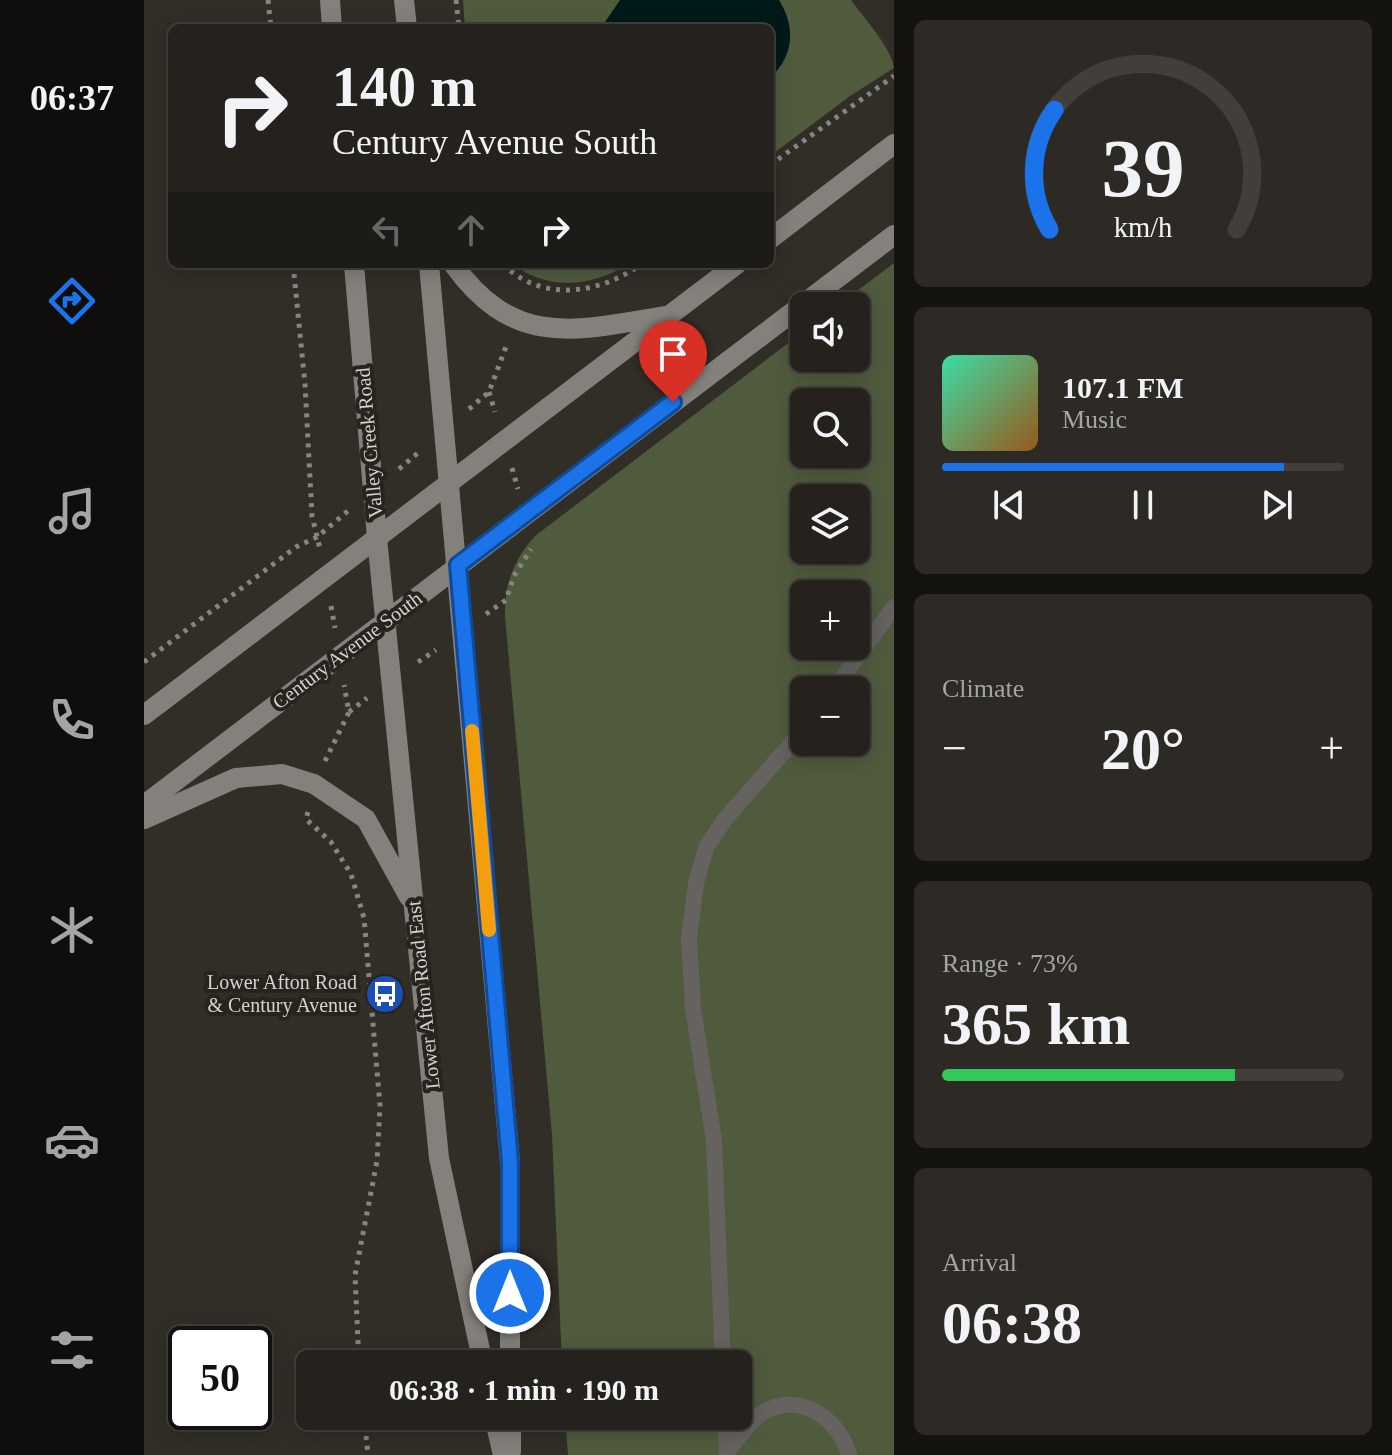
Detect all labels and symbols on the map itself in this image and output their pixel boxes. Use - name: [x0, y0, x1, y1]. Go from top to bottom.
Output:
- pin: [639, 320, 707, 402]
- street label: Valley Creek Road: [351, 367, 388, 519]
- street label: Century Avenue South: [268, 587, 426, 714]
- street label: Lower Afton Road East: [402, 899, 444, 1090]
- place label: Lower Afton Road & Century Avenue: [207, 971, 357, 1017]
- bus stop icon: Lower Afton Road & Century Avenue: [364, 973, 406, 1015]
- position arrow: [468, 1251, 552, 1335]
- speed limit sign: 50: [168, 1326, 272, 1430]

